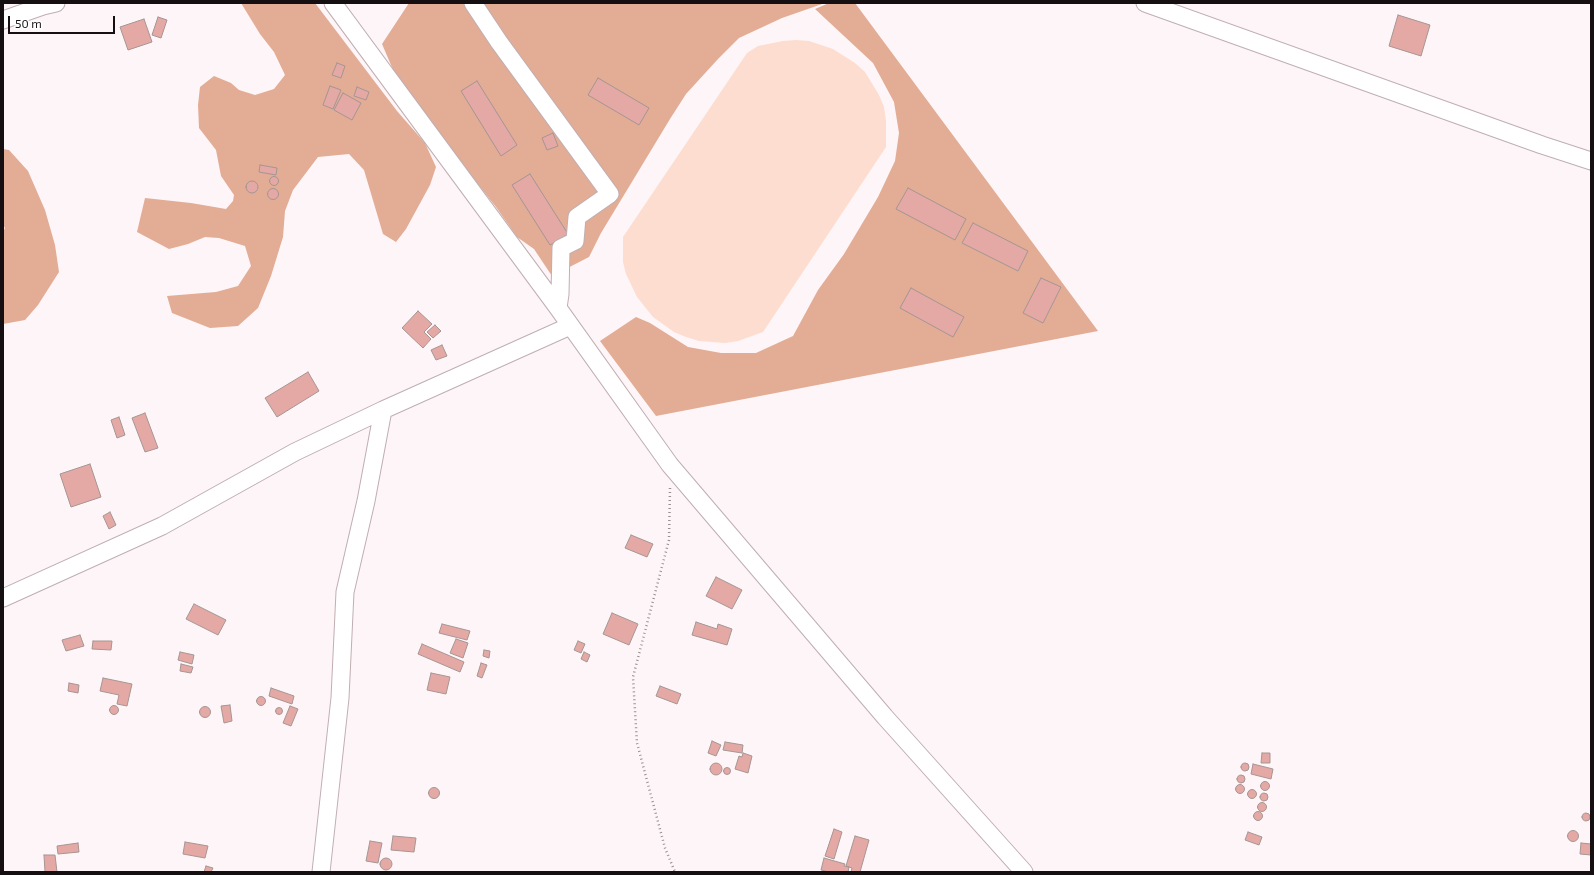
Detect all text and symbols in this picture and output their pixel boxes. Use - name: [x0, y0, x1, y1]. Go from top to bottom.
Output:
- scale bar: [10, 8, 117, 34]
- text: 50 m: [15, 16, 42, 30]

